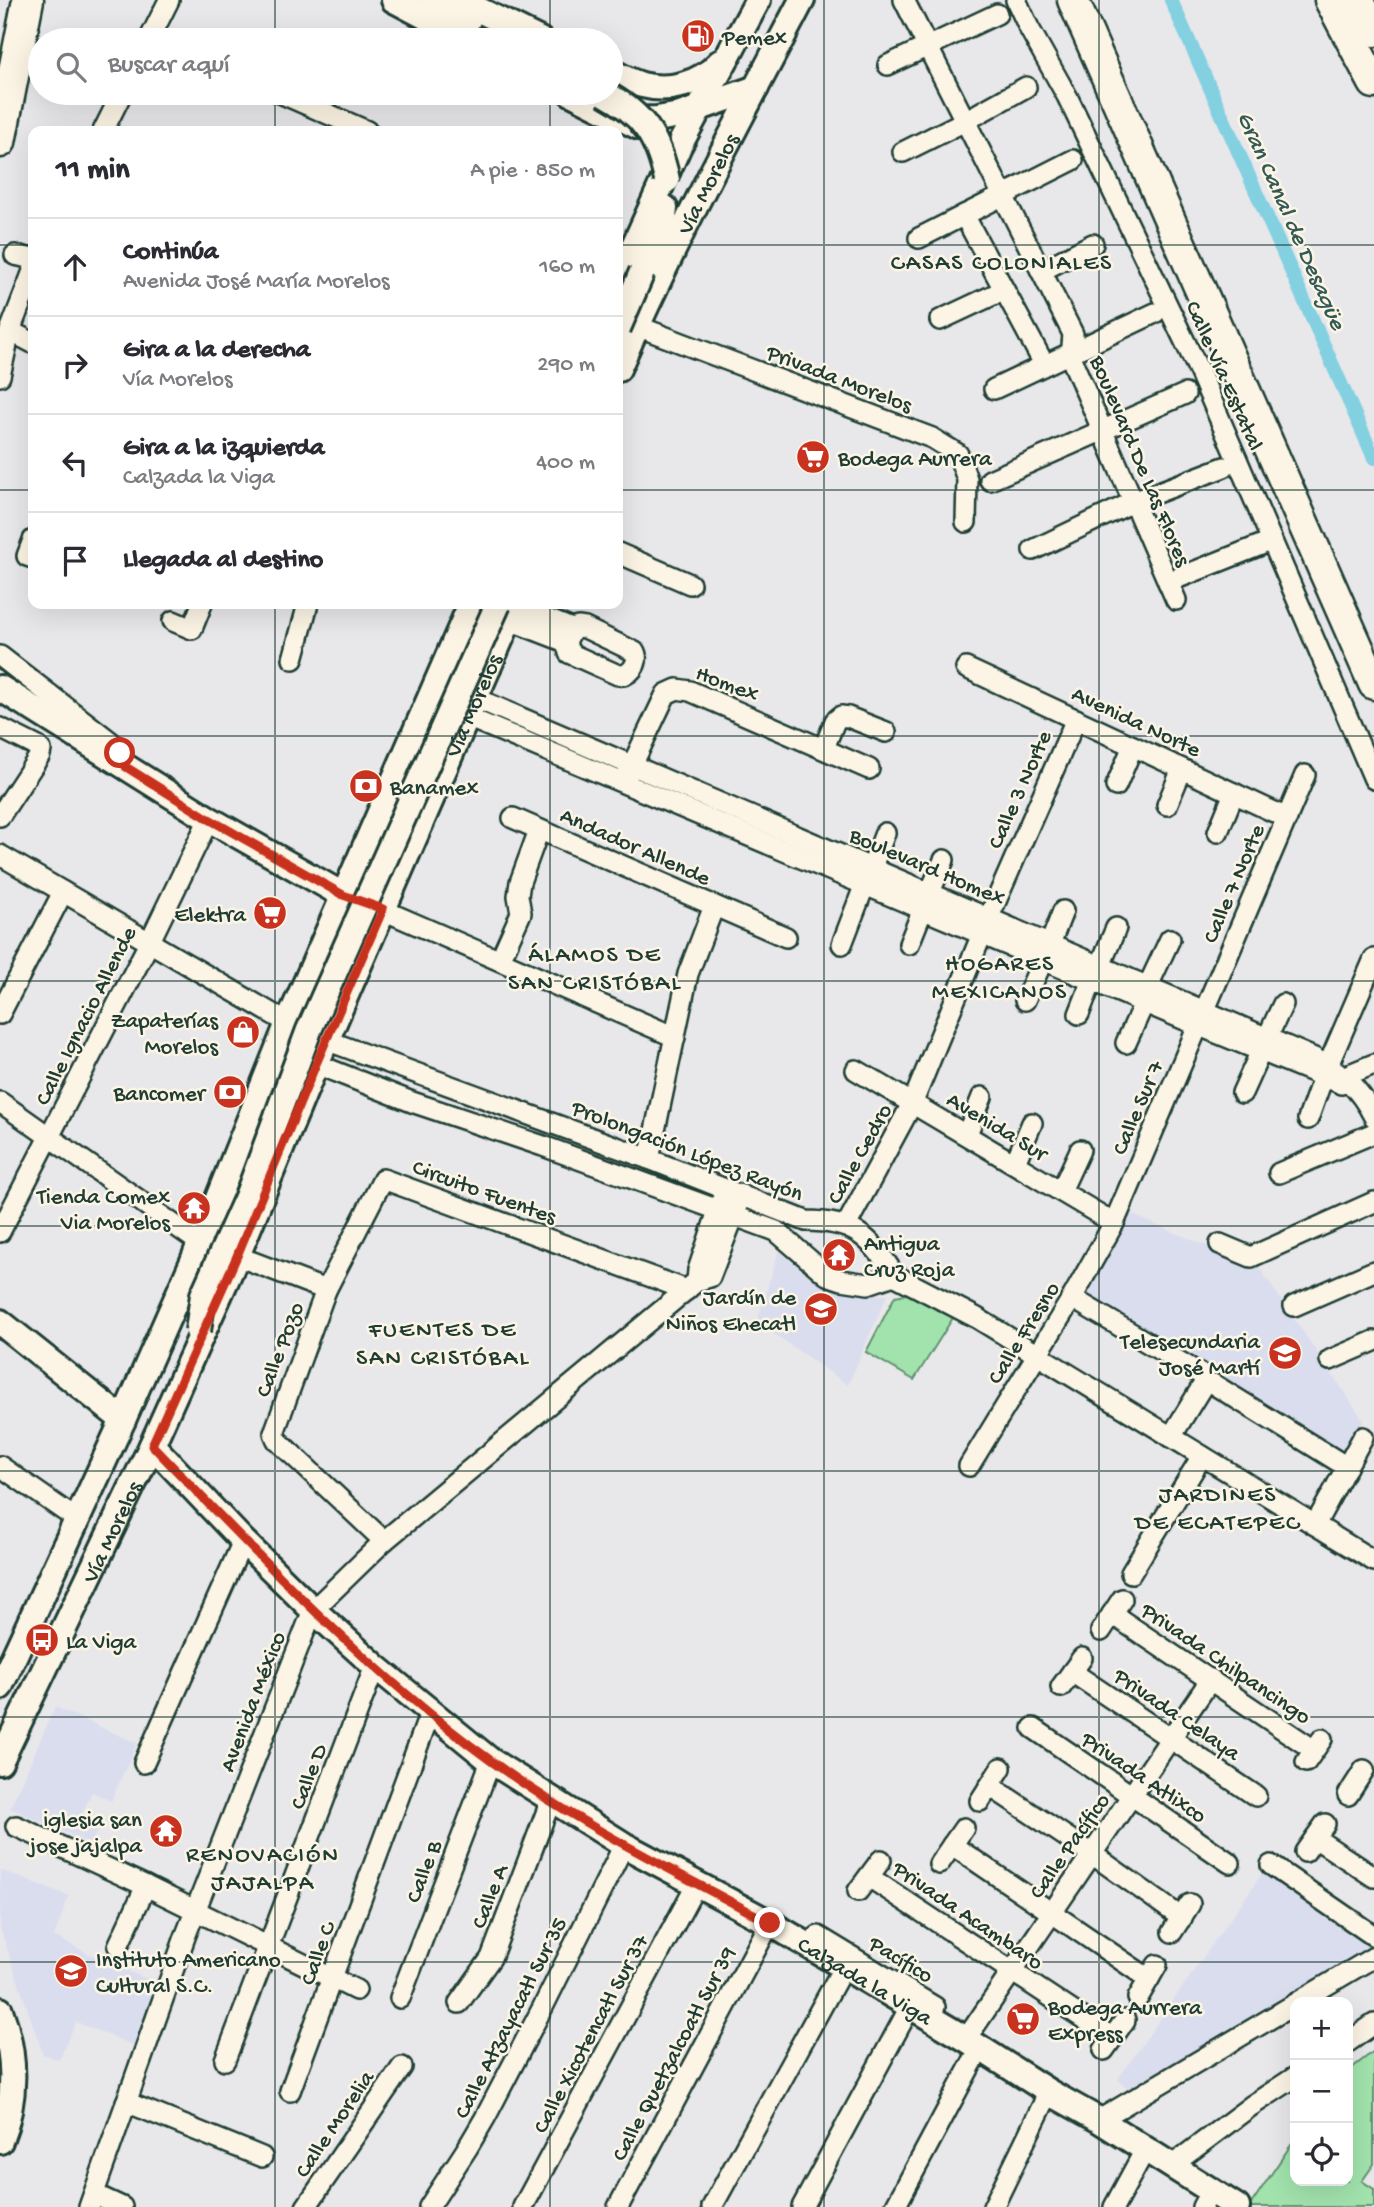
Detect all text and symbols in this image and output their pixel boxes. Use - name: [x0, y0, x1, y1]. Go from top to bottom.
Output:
- fuel station icon: Pemex: [679, 17, 717, 55]
- place label: Pemex: [721, 26, 787, 53]
- search box: [28, 28, 623, 105]
- icon: search: [52, 48, 90, 86]
- text: Buscar aquí: [108, 51, 230, 82]
- water label: Gran Canal de Desagüe: [1229, 108, 1352, 336]
- street label: Vía Morelos: [673, 129, 747, 240]
- text: 11 min: [56, 154, 129, 189]
- text: A pie · 850 m: [470, 158, 595, 185]
- text: Continúa: [123, 238, 218, 269]
- icon: ahead: [56, 248, 94, 286]
- district label: CASAS COLONIALES: [891, 250, 1113, 279]
- text: 160 m: [539, 254, 595, 281]
- text: Avenida José María Morelos: [123, 269, 390, 296]
- street label: Calle Vía Estatal: [1178, 297, 1268, 455]
- text: Gira a la derecha: [123, 336, 310, 367]
- street label: Privada Morelos: [761, 340, 916, 421]
- icon: right: [56, 346, 94, 384]
- street label: Boulevard De Las Flores: [1082, 351, 1196, 571]
- text: 290 m: [537, 352, 595, 379]
- text: Vía Morelos: [123, 367, 232, 394]
- text: Gira a la izquierda: [123, 434, 325, 465]
- supermarket icon: Bodega Aurrera: [794, 438, 832, 476]
- icon: left: [56, 444, 94, 482]
- place label: Bodega Aurrera: [837, 447, 993, 474]
- text: 400 m: [536, 450, 595, 477]
- text: Calzada la Viga: [123, 465, 275, 492]
- icon: arrive: [56, 542, 94, 580]
- text: Llegada al destino: [123, 546, 323, 577]
- street label: Vía Morelos: [441, 650, 510, 763]
- street label: Homex: [691, 661, 762, 710]
- street label: Avenida Norte: [1067, 681, 1205, 765]
- street label: Calle 3 Norte: [983, 726, 1060, 854]
- route start: [104, 737, 135, 768]
- bank icon: Banamex: [347, 767, 385, 805]
- place label: Banamex: [389, 776, 479, 803]
- street label: Andador Allende: [555, 803, 715, 894]
- street label: Calle 7 Norte: [1198, 820, 1273, 948]
- street label: Boulevard Homex: [844, 823, 1009, 913]
- supermarket icon: Elektra: [251, 894, 289, 932]
- place label: Elektra: [174, 903, 247, 930]
- street label: Calle Ignacio Allende: [30, 922, 144, 1110]
- district label: ÁLAMOS DE SAN CRISTÓBAL: [508, 942, 682, 999]
- district label: HOGARES MEXICANOS: [932, 951, 1068, 1008]
- place label: Zapaterías Morelos: [111, 1009, 219, 1062]
- shop icon: Zapaterías Morelos: [224, 1013, 262, 1051]
- street label: Calle Sur 7: [1107, 1056, 1172, 1160]
- bank icon: Bancomer: [211, 1073, 249, 1111]
- place label: Bancomer: [112, 1082, 207, 1109]
- street label: Avenida Sur: [941, 1087, 1053, 1170]
- street label: Prolongación López Rayón: [566, 1095, 806, 1209]
- street label: Calle Cedro: [822, 1100, 900, 1210]
- street label: Circuito Fuentes: [408, 1155, 560, 1232]
- place label: Tienda Comex Via Morelos: [35, 1185, 171, 1238]
- temple icon: Tienda Comex Via Morelos: [175, 1189, 213, 1227]
- place label: Antigua Cruz Roja: [864, 1232, 956, 1285]
- temple icon: Antigua Cruz Roja: [820, 1236, 858, 1274]
- street label: Calle Fresno: [983, 1278, 1067, 1390]
- place label: Jardín de Niños Ehecatl: [666, 1286, 797, 1339]
- school or university icon: Jardín de Niños Ehecatl: [802, 1290, 840, 1328]
- street label: Calle Pozo: [251, 1299, 312, 1401]
- district label: FUENTES DE SAN CRISTÓBAL: [356, 1317, 530, 1374]
- place label: Telesecundaria José Martí: [1118, 1330, 1261, 1383]
- school or university icon: Telesecundaria José Martí: [1266, 1334, 1304, 1372]
- street label: Vía Morelos: [78, 1477, 150, 1589]
- district label: JARDINES DE ECATEPEC: [1133, 1482, 1301, 1539]
- street label: Privada Chilpancingo: [1134, 1597, 1315, 1732]
- bus stop icon: La Viga: [23, 1621, 61, 1659]
- street label: Avenida México: [215, 1628, 293, 1776]
- place label: La Viga: [66, 1630, 138, 1657]
- street label: Privada Celaya: [1107, 1663, 1245, 1769]
- street label: Privada Atlixco: [1074, 1727, 1211, 1831]
- street label: Calle D: [286, 1740, 335, 1814]
- street label: Calle Pacífico: [1025, 1789, 1117, 1905]
- place label: iglesia san jose jajalpa: [26, 1808, 143, 1861]
- temple icon: iglesia san jose jajalpa: [147, 1812, 185, 1850]
- street label: Calle B: [401, 1836, 450, 1907]
- district label: RENOVACIÓN JAJALPA: [186, 1842, 340, 1899]
- street label: Privada Acambaro: [886, 1856, 1048, 1977]
- street label: Calle A: [467, 1860, 516, 1933]
- route end: [754, 1907, 785, 1938]
- street label: Calle Atzayacatl Sur 35: [450, 1913, 575, 2124]
- street label: Calle C: [295, 1918, 344, 1989]
- street label: Calle Xicotencatl Sur 37: [528, 1930, 656, 2139]
- street label: Pacífico: [862, 1931, 937, 1991]
- street label: Calzada la Viga: [792, 1932, 937, 2034]
- street label: Calle Quetzalcoatl Sur 39: [607, 1942, 743, 2167]
- place label: Instituto Americano Cultural S.C.: [96, 1948, 281, 2001]
- school or university icon: Instituto Americano Cultural S.C.: [52, 1952, 90, 1990]
- place label: Bodega Aurrera Express: [1047, 1996, 1203, 2049]
- map controls: [1290, 1997, 1353, 2186]
- button: +: [1290, 1997, 1353, 2060]
- supermarket icon: Bodega Aurrera Express: [1004, 2000, 1042, 2038]
- button: −: [1290, 2060, 1353, 2123]
- street label: Calle Morelia: [290, 2065, 382, 2184]
- button: locate: [1290, 2123, 1353, 2186]

